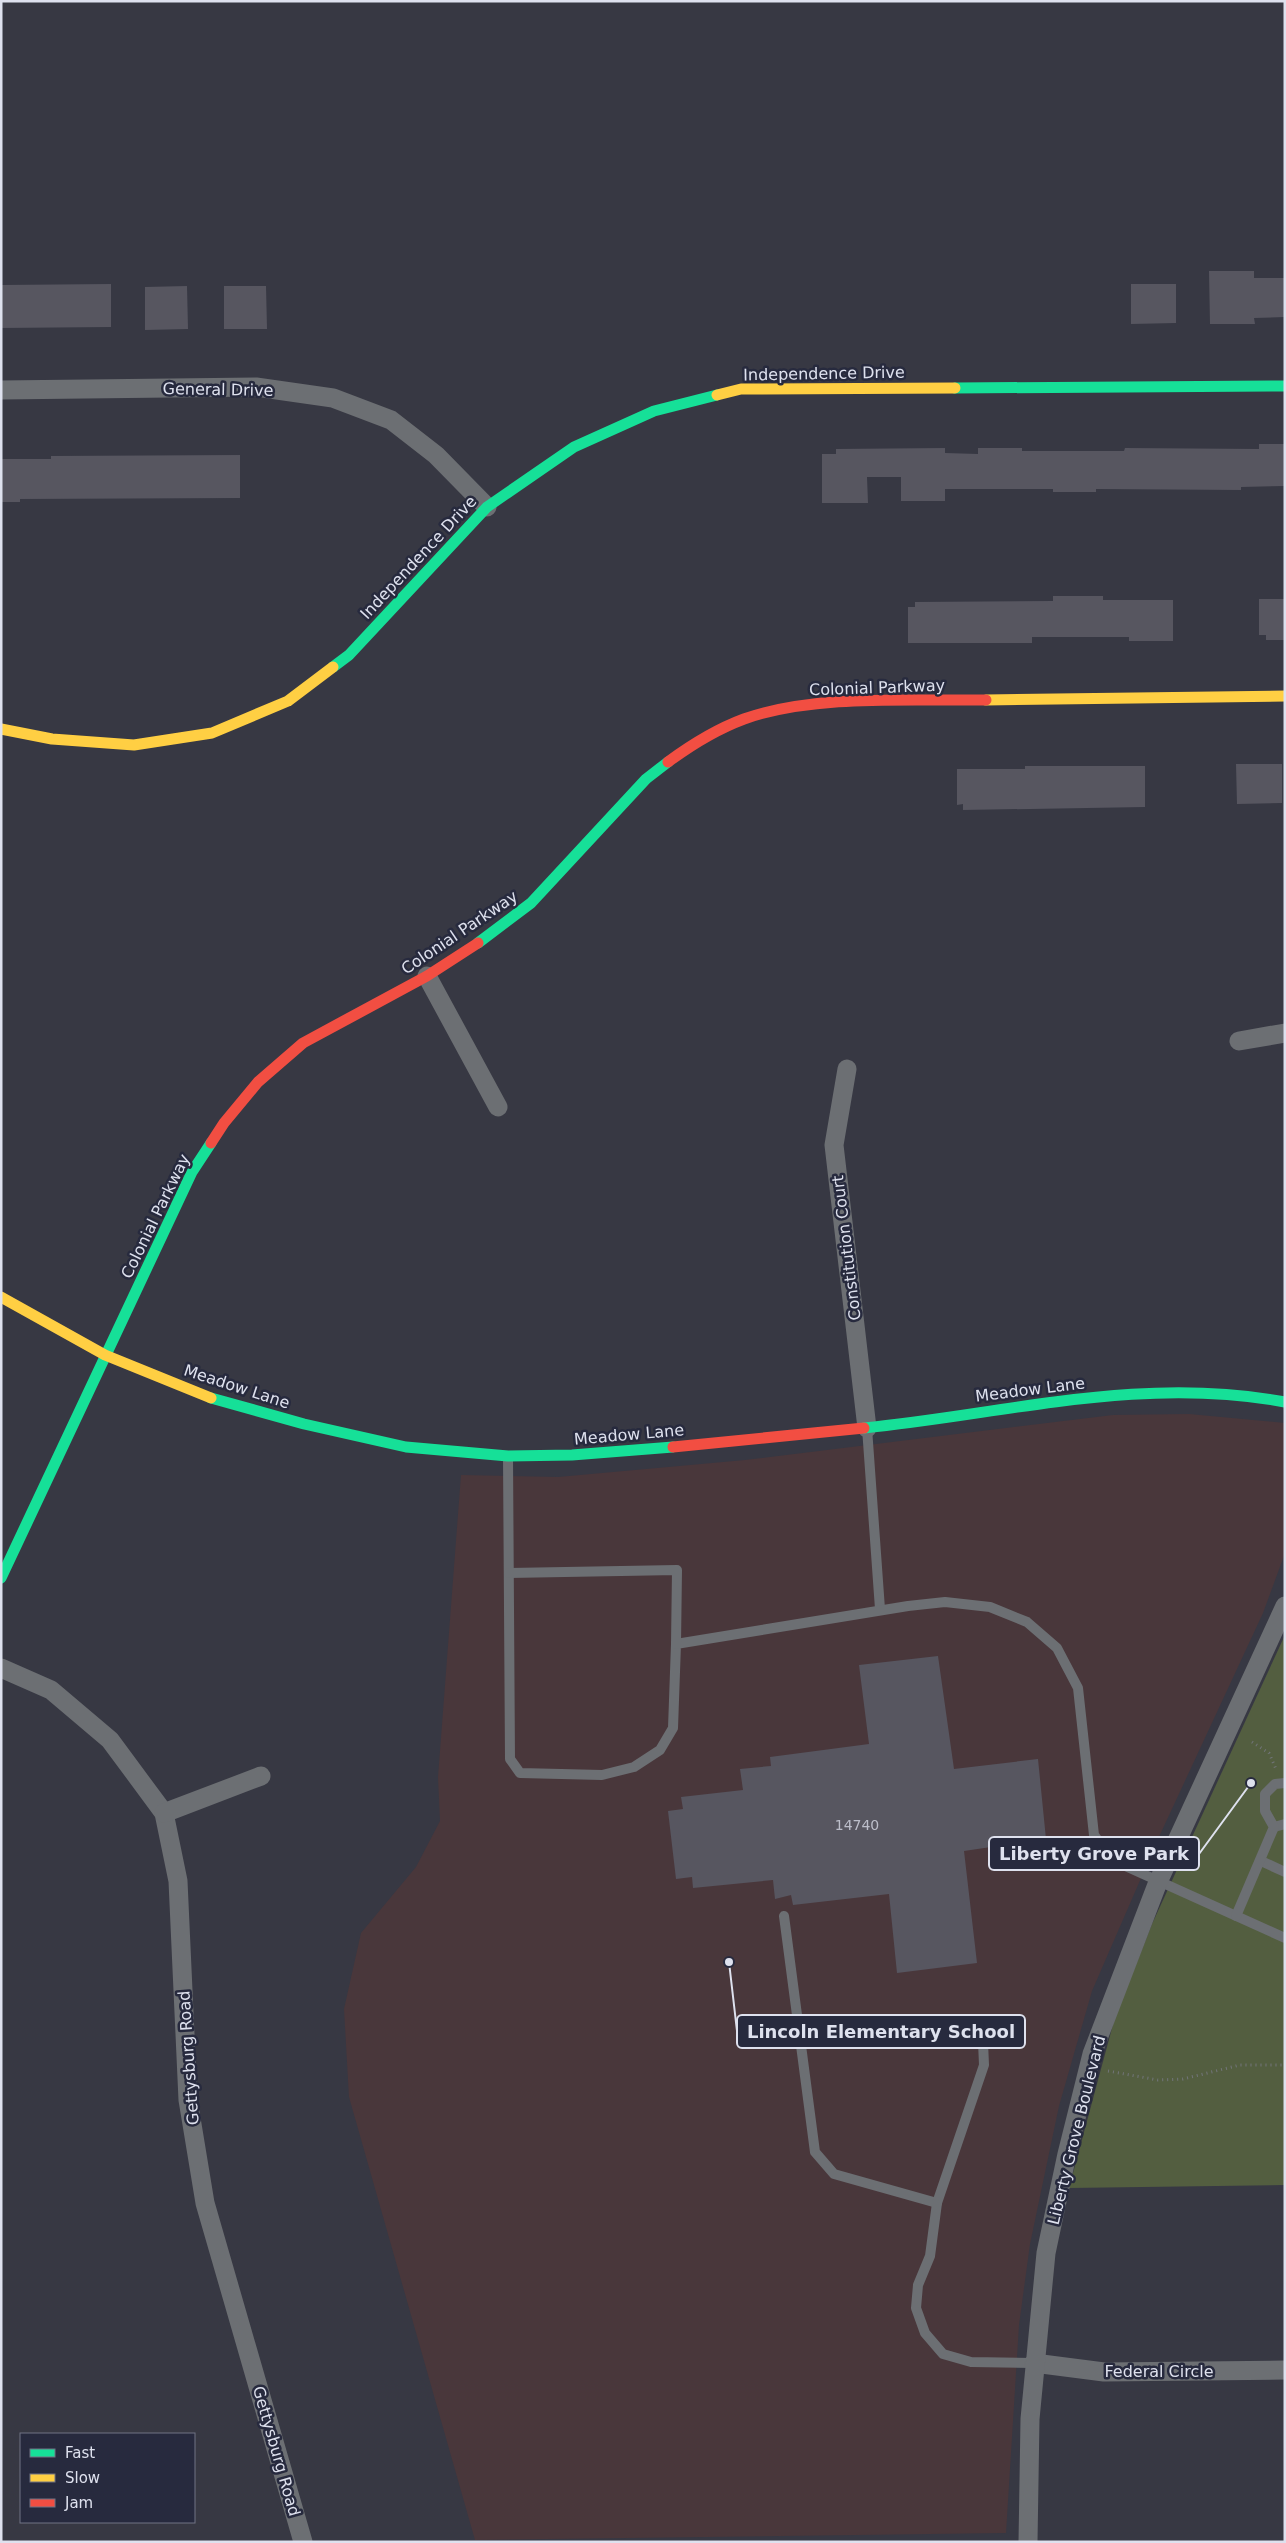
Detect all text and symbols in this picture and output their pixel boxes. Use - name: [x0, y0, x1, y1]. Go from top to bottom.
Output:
- street label: Independence Drive: [743, 363, 905, 384]
- street label: General Drive: [162, 379, 274, 400]
- street label: Independence Drive: [356, 492, 480, 623]
- street label: Colonial Parkway: [809, 676, 945, 699]
- street label: Colonial Parkway: [398, 886, 521, 978]
- street label: Colonial Parkway: [117, 1151, 194, 1282]
- street label: Constitution Court: [828, 1174, 865, 1322]
- street label: Meadow Lane: [181, 1360, 292, 1413]
- street label: Meadow Lane: [974, 1373, 1086, 1406]
- street label: Meadow Lane: [573, 1420, 685, 1449]
- house number: 14740: [835, 1817, 879, 1833]
- callout: Liberty Grove Park: [989, 1837, 1199, 1870]
- text: Liberty Grove Park: [999, 1843, 1190, 1864]
- street label: Gettysburg Road: [174, 1990, 203, 2126]
- callout: Lincoln Elementary School: [737, 2015, 1025, 2048]
- text: Lincoln Elementary School: [747, 2021, 1015, 2042]
- street label: Liberty Grove Boulevard: [1044, 2033, 1109, 2227]
- street label: Federal Circle: [1104, 2362, 1214, 2381]
- street label: Gettysburg Road: [249, 2384, 304, 2518]
- legend: [20, 2433, 195, 2523]
- text: Fast: [65, 2444, 95, 2462]
- text: Slow: [65, 2469, 100, 2487]
- text: Jam: [64, 2494, 93, 2512]

